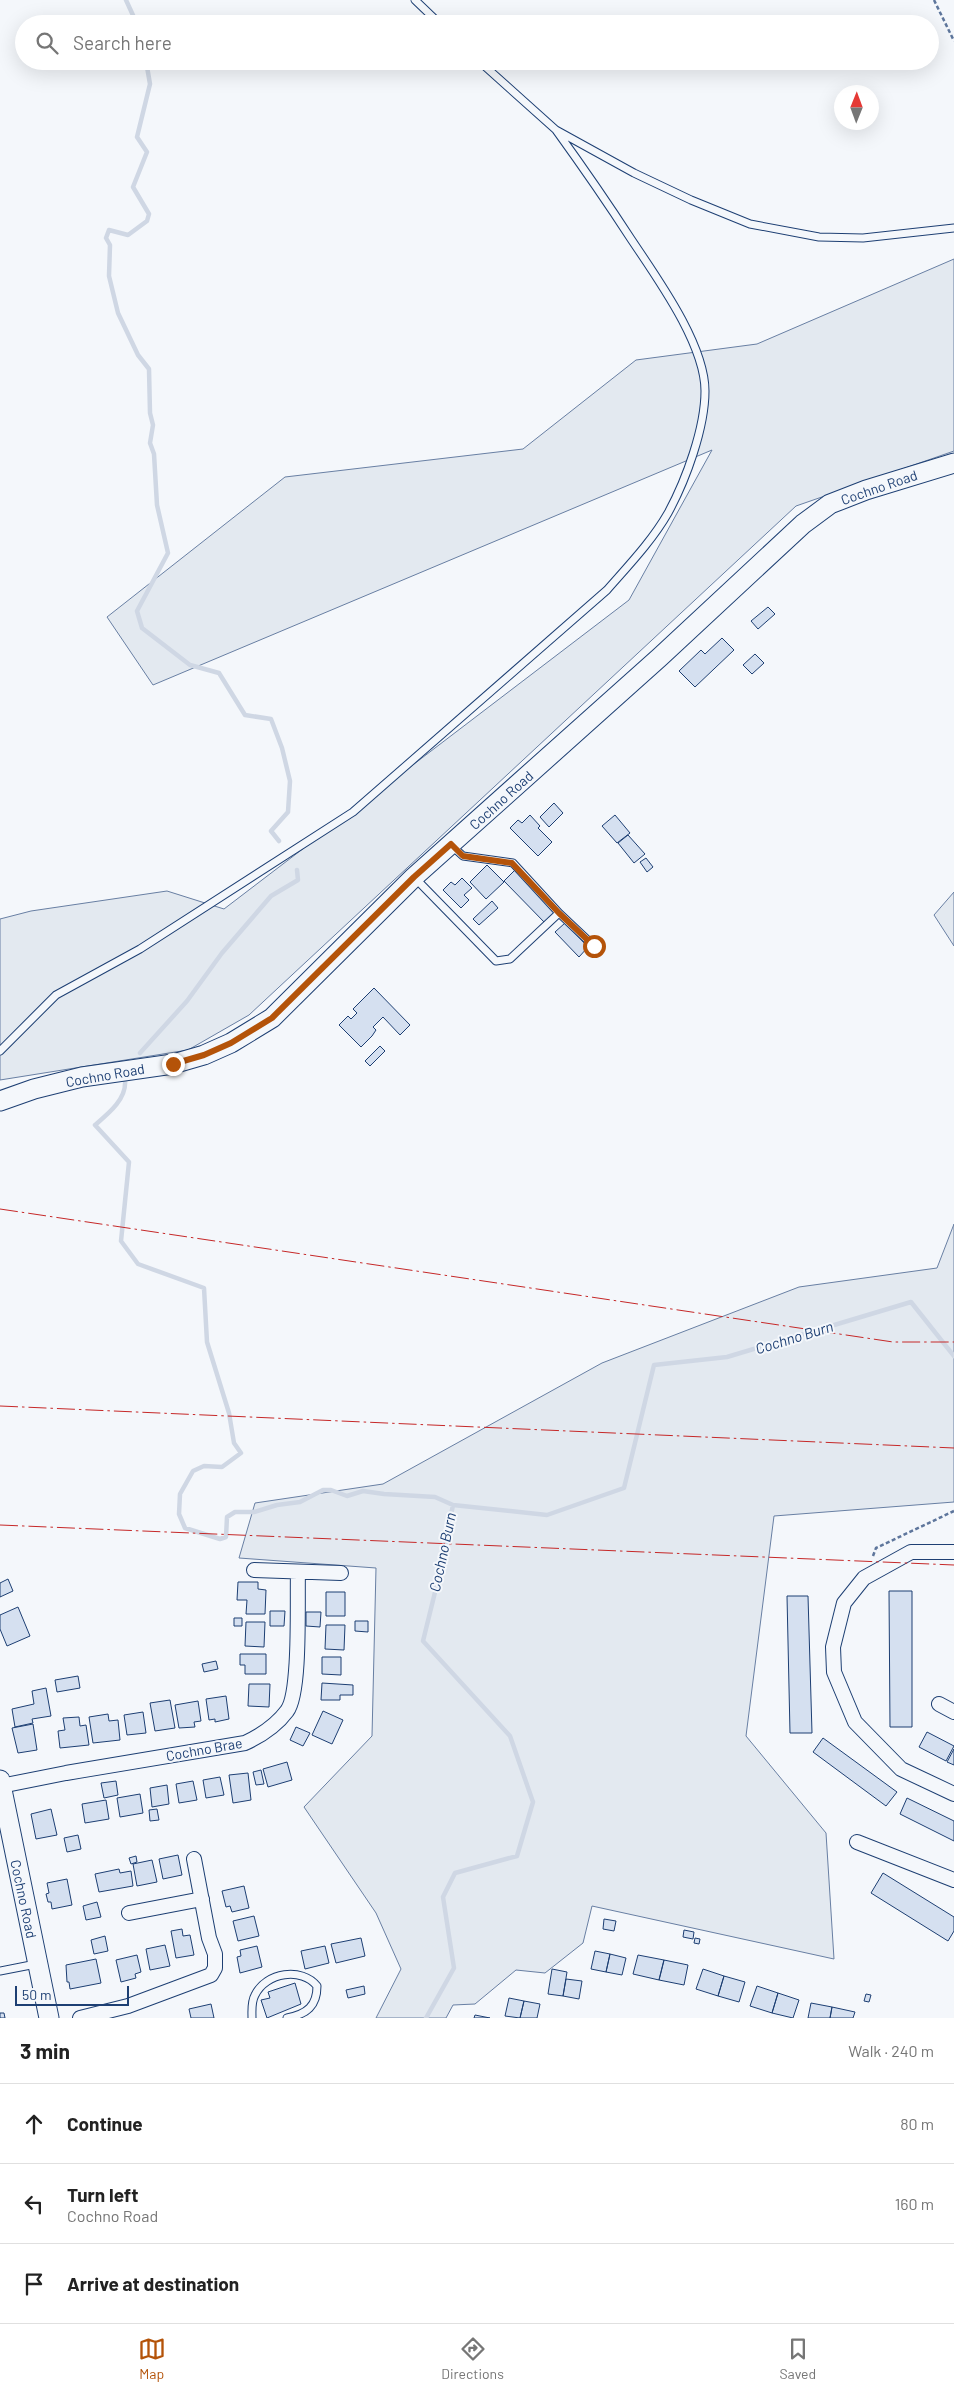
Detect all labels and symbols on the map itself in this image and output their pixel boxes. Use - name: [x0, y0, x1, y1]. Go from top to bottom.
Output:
- north arrow: [834, 85, 879, 130]
- street label: Cochno Road: [839, 466, 919, 508]
- street label: Cochno Road: [466, 767, 536, 833]
- route start: [583, 935, 606, 958]
- route end: [162, 1053, 185, 1076]
- street label: Cochno Road: [64, 1060, 146, 1090]
- water label: Cochno Burn: [753, 1317, 835, 1357]
- water label: Cochno Burn: [425, 1511, 459, 1593]
- street label: Cochno Brae: [164, 1734, 244, 1764]
- street label: Cochno Road: [7, 1858, 41, 1940]
- scale bar: [15, 1983, 129, 2006]

